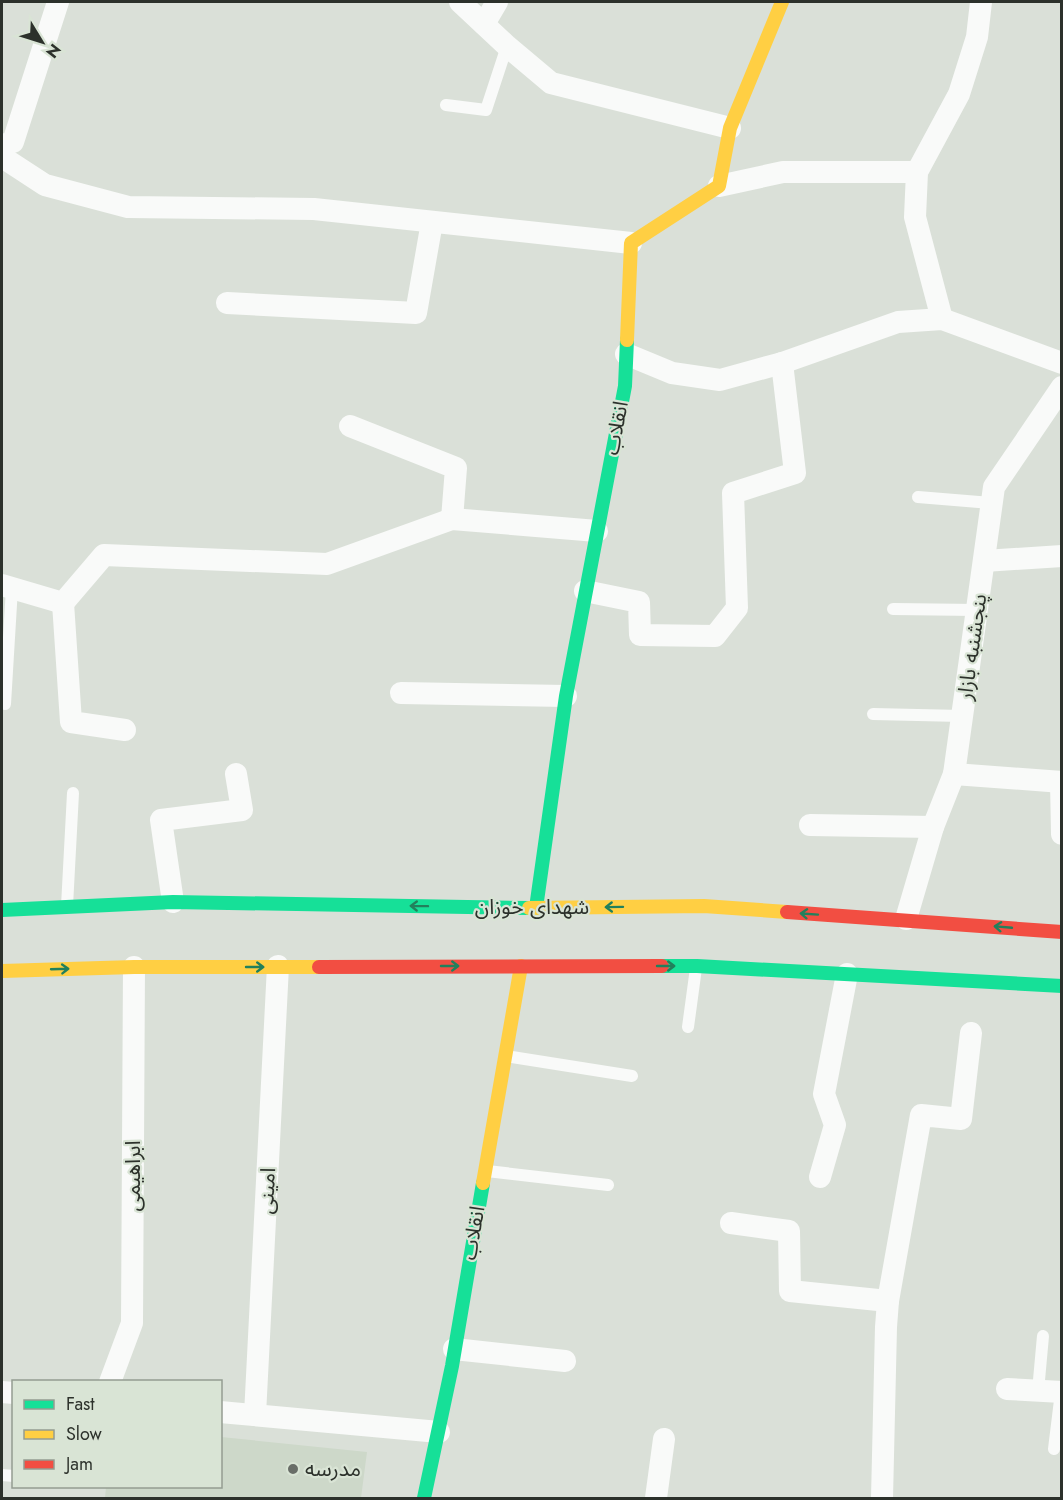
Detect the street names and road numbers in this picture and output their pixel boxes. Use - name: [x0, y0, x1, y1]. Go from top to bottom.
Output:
- street label: انقلاب: [596, 398, 636, 458]
- street label: پنجشنبه بازار: [950, 592, 994, 703]
- street label: شهدای خوزان: [475, 892, 589, 922]
- street label: ابراهیمی: [118, 1141, 148, 1211]
- street label: امینی: [251, 1167, 283, 1215]
- street label: انقلاب: [453, 1204, 493, 1262]

